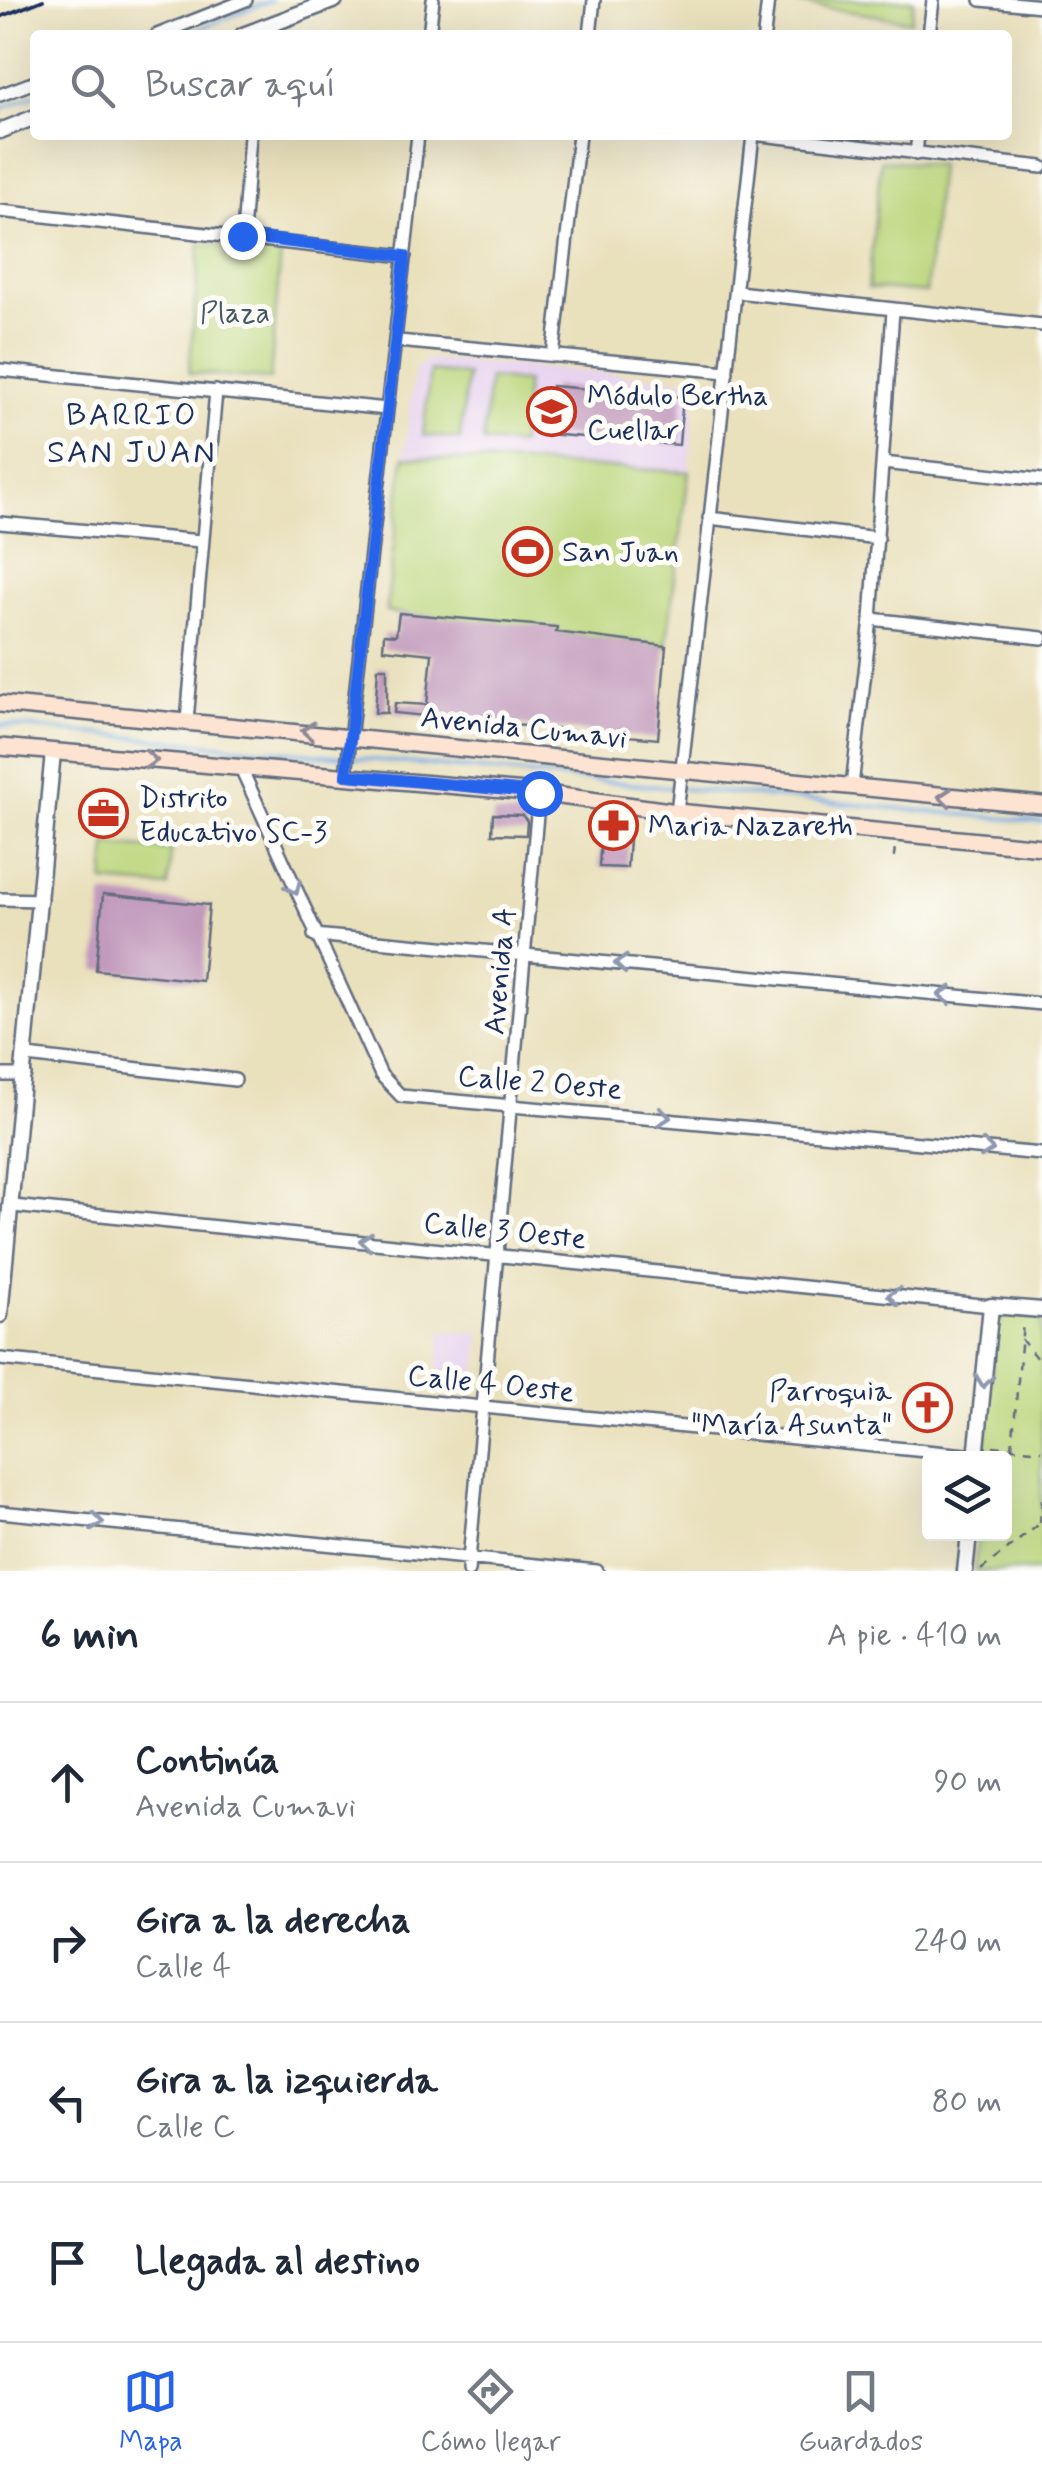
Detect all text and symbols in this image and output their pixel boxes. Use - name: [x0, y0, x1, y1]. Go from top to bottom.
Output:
- search box: [30, 30, 1012, 140]
- icon: search: [65, 58, 120, 113]
- text: Buscar aquí: [145, 61, 336, 110]
- route end: [220, 214, 266, 260]
- park label: Plaza: [200, 294, 270, 333]
- place label: Módulo Bertha Cuellar: [587, 377, 768, 450]
- school or university icon: Módulo Bertha Cuellar: [526, 386, 578, 438]
- district label: BARRIO SAN JUAN: [47, 395, 217, 474]
- sports icon: San Juan: [501, 525, 553, 577]
- place label: San Juan: [562, 533, 679, 572]
- street label: Avenida Cumavi: [419, 698, 629, 759]
- one-way arrow: [300, 721, 316, 743]
- one-way arrow: [143, 748, 159, 770]
- route start: [517, 771, 563, 817]
- place label: Distrito Educativo SC-3: [139, 779, 327, 852]
- one-way arrow: [936, 786, 952, 808]
- office icon: Distrito Educativo SC-3: [78, 788, 130, 840]
- pharmacy icon: Maria Nazareth: [587, 799, 639, 851]
- place label: Maria Nazareth: [648, 807, 853, 846]
- one-way arrow: [282, 878, 302, 896]
- street label: Avenida A: [476, 906, 525, 1036]
- one-way arrow: [613, 953, 629, 975]
- one-way arrow: [937, 984, 953, 1006]
- street label: Calle 2 Oeste: [456, 1057, 624, 1110]
- one-way arrow: [656, 1106, 672, 1128]
- one-way arrow: [979, 1138, 995, 1159]
- street label: Calle 3 Oeste: [421, 1204, 588, 1259]
- one-way arrow: [357, 1231, 373, 1253]
- one-way arrow: [886, 1286, 902, 1307]
- street label: Calle 4 Oeste: [406, 1356, 576, 1413]
- place label: Parroquia "María Asunta": [691, 1372, 893, 1445]
- one-way arrow: [974, 1373, 995, 1389]
- church icon: Parroquia "María Asunta": [901, 1381, 953, 1433]
- map controls: [922, 1451, 1012, 1541]
- button: layers: [922, 1451, 1012, 1541]
- one-way arrow: [89, 1510, 105, 1532]
- text: 6 min: [40, 1609, 139, 1664]
- text: A pie · 410 m: [827, 1615, 1002, 1657]
- text: Continúa: [135, 1737, 280, 1786]
- icon: ahead: [40, 1755, 95, 1810]
- text: 90 m: [934, 1761, 1002, 1803]
- text: Avenida Cumavi: [135, 1786, 356, 1828]
- text: Gira a la derecha: [135, 1897, 411, 1946]
- icon: right: [40, 1915, 95, 1970]
- text: 240 m: [914, 1921, 1002, 1963]
- text: Calle 4: [135, 1946, 231, 1988]
- text: Gira a la izquierda: [135, 2057, 438, 2106]
- icon: left: [40, 2075, 95, 2130]
- text: 80 m: [932, 2081, 1002, 2123]
- text: Calle C: [135, 2106, 235, 2148]
- icon: arrive: [40, 2235, 95, 2290]
- text: Llegada al destino: [135, 2238, 420, 2287]
- tab: Mapa: [119, 2364, 183, 2461]
- tab: Cómo llegar: [421, 2364, 561, 2461]
- tab: Guardados: [799, 2364, 923, 2461]

